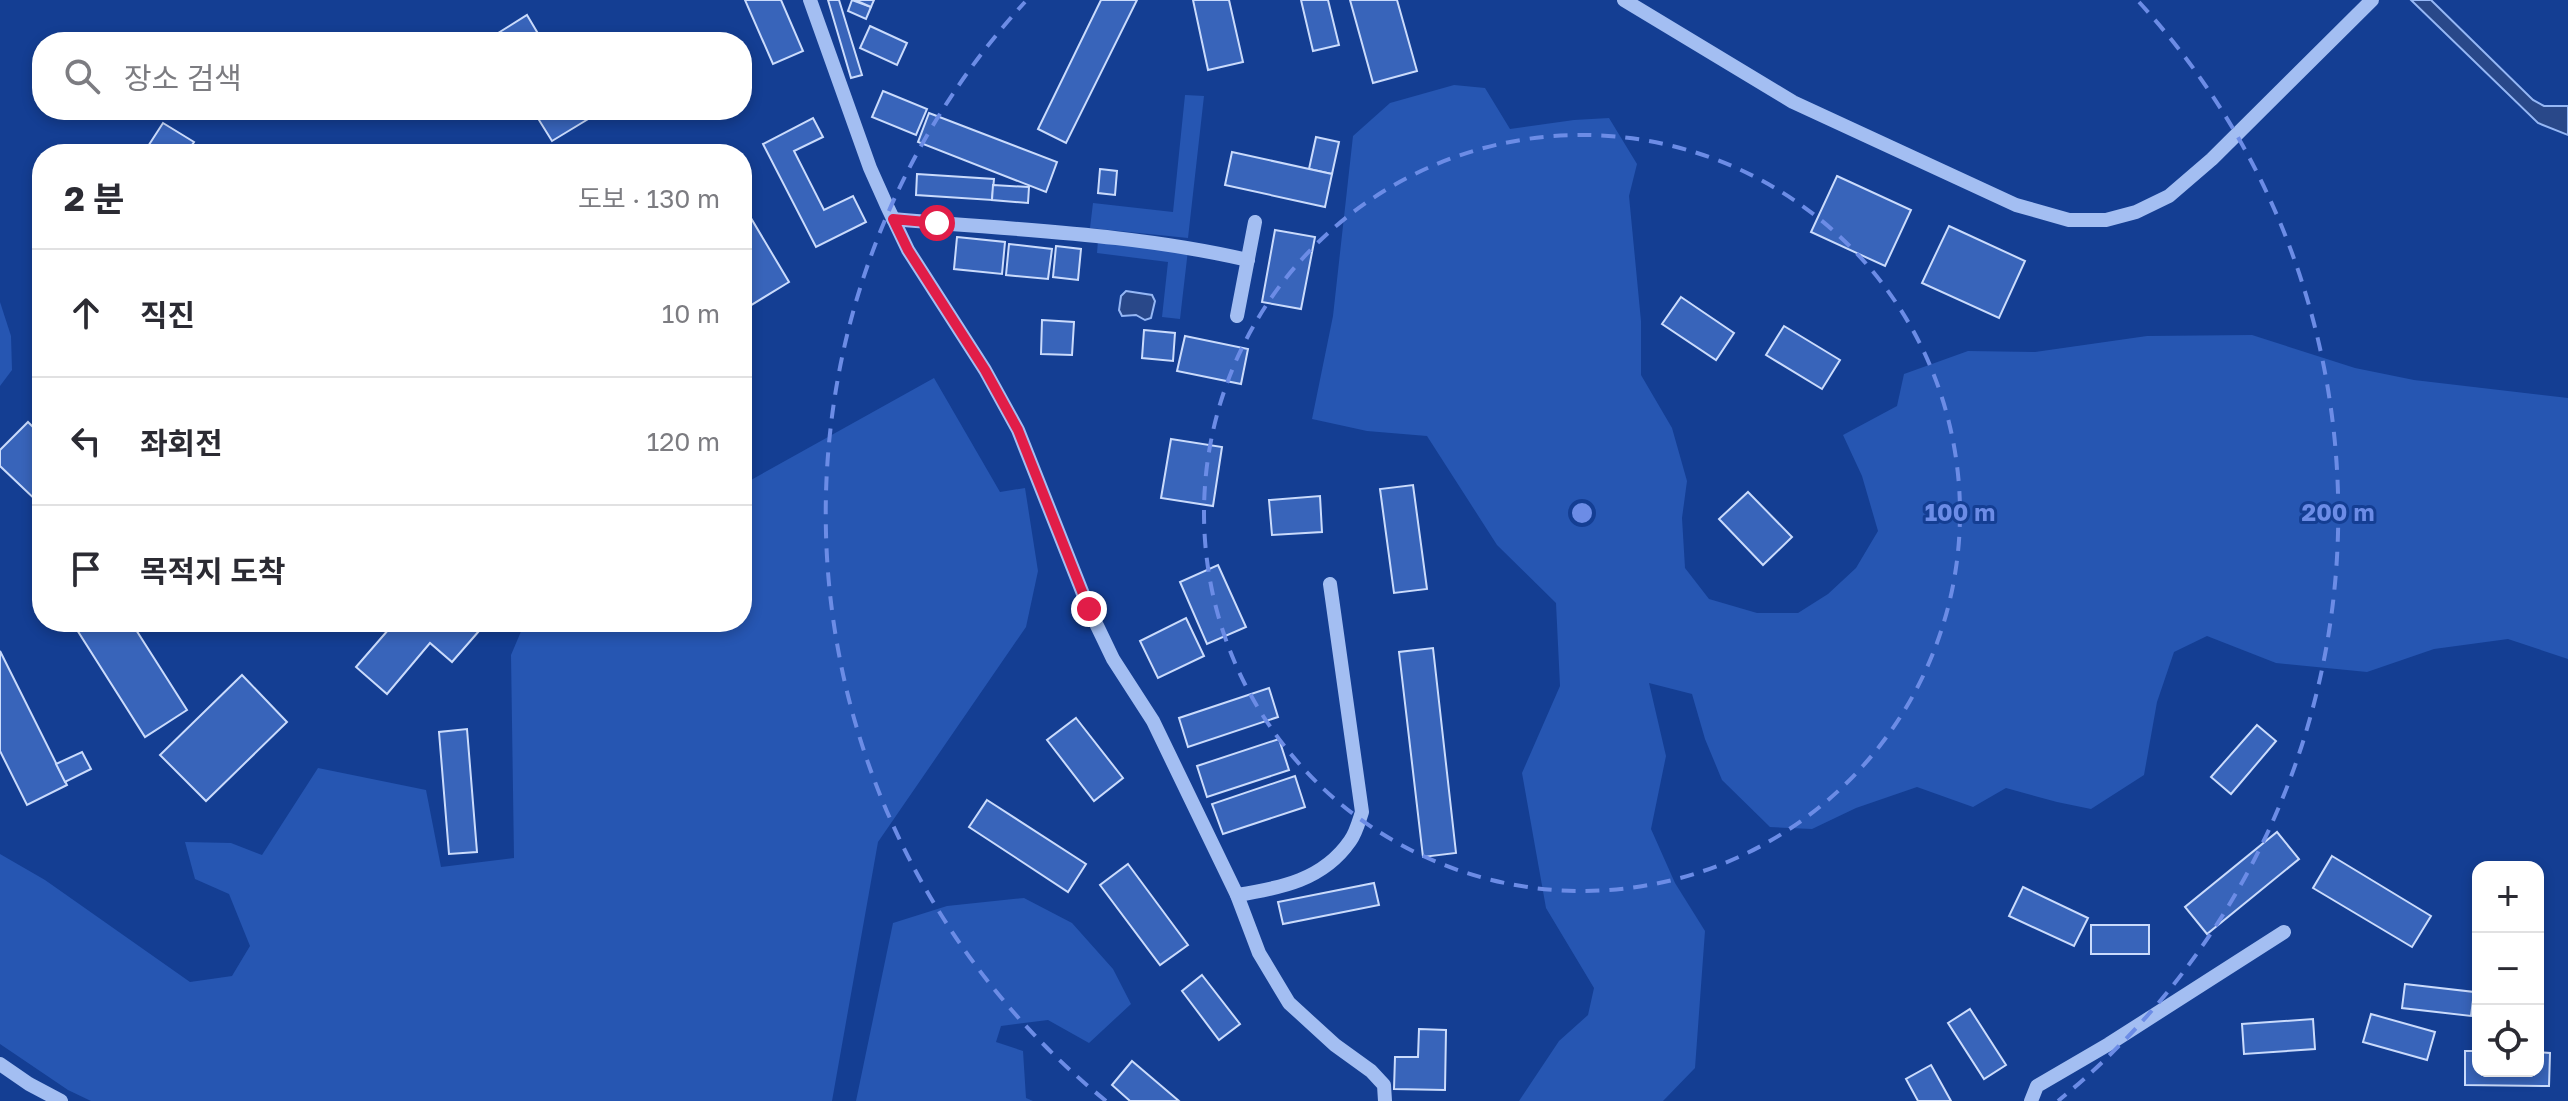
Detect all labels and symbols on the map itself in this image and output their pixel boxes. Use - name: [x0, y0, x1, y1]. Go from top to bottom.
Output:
- route start: [919, 205, 955, 241]
- text: 100 m: [1925, 497, 1995, 526]
- text: 200 m: [2302, 497, 2374, 526]
- centre of rings: [1568, 499, 1596, 527]
- route end: [1071, 591, 1107, 627]

